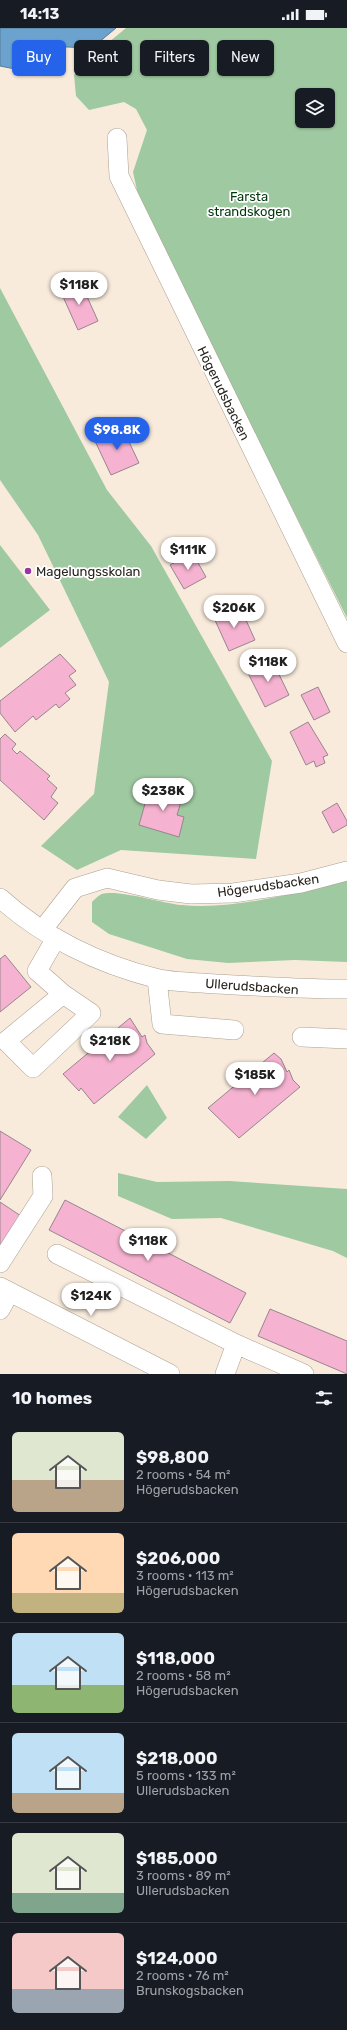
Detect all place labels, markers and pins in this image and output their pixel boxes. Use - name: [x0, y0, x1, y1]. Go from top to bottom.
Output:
- pin: $118K: [51, 272, 107, 306]
- pin: $98.8K: [84, 417, 150, 451]
- pin: $111K: [160, 537, 216, 571]
- place label: Magelungsskolan: [36, 564, 141, 580]
- marker: Magelungsskolan: [23, 566, 33, 576]
- pin: $206K: [206, 595, 262, 629]
- pin: $118K: [240, 649, 296, 683]
- pin: $238K: [135, 778, 191, 812]
- pin: $218K: [82, 1028, 138, 1062]
- pin: $185K: [227, 1062, 283, 1096]
- pin: $118K: [120, 1228, 176, 1262]
- pin: $124K: [63, 1283, 119, 1317]

